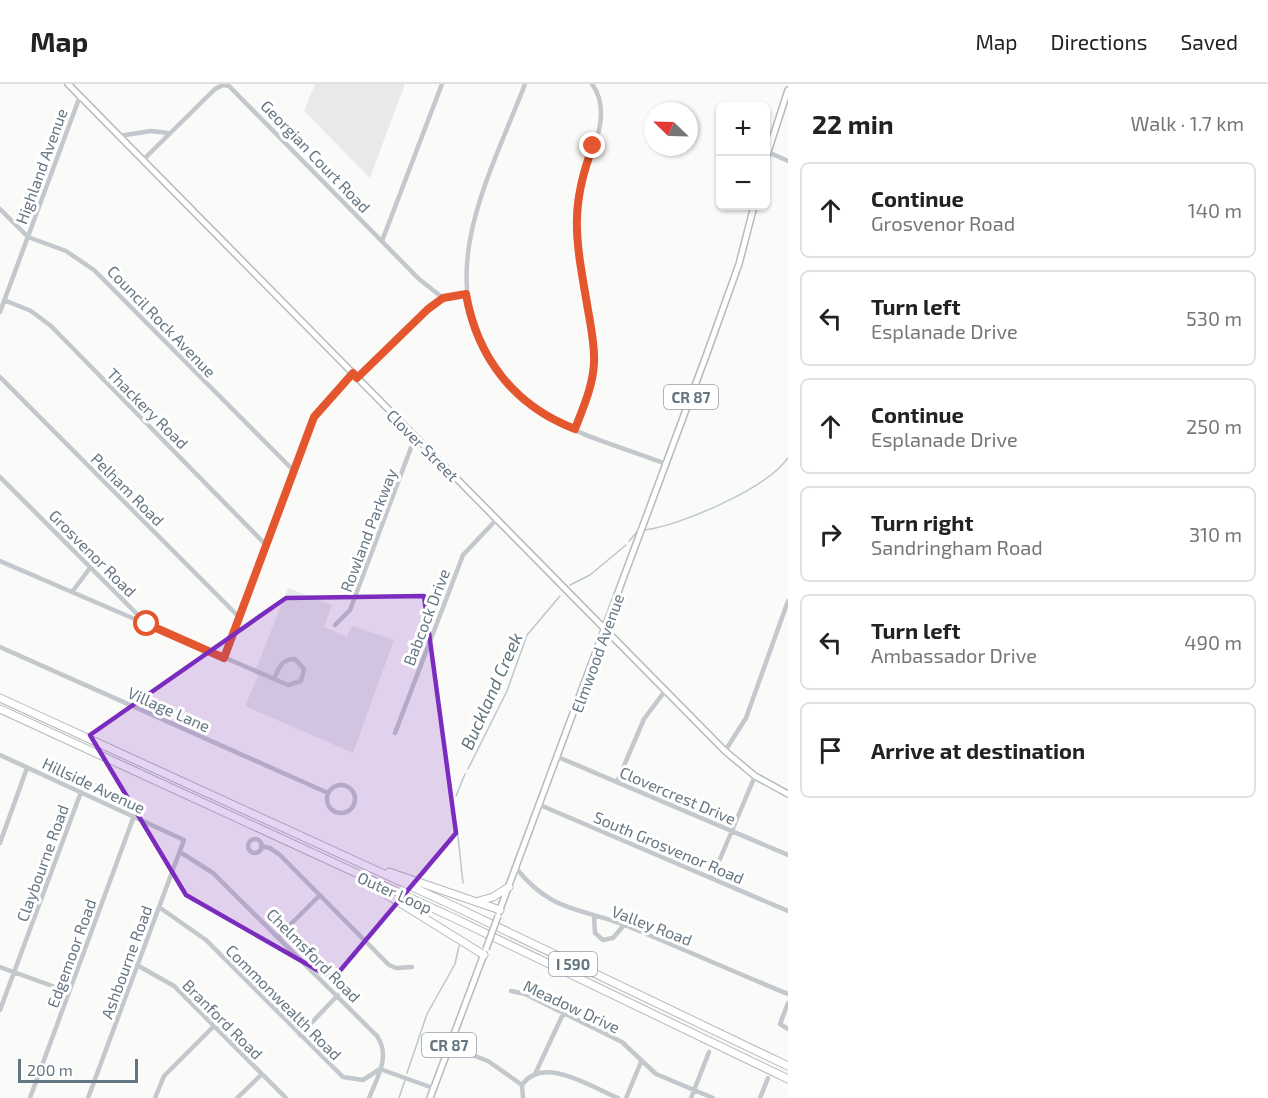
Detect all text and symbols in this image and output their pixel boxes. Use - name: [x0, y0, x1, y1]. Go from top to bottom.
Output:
- text: Map: [30, 24, 88, 58]
- text: Map: [975, 29, 1018, 54]
- text: Directions: [1051, 29, 1147, 54]
- text: Saved: [1180, 29, 1238, 54]
- street label: Georgian Court Road: [257, 96, 375, 216]
- north arrow: [644, 102, 698, 156]
- map controls: [716, 102, 770, 210]
- button: +: [716, 102, 770, 156]
- street label: Highland Avenue: [11, 106, 71, 226]
- text: 22 min: [812, 108, 894, 139]
- text: Walk · 1.7 km: [1131, 111, 1244, 135]
- route end: [579, 132, 605, 158]
- button: −: [716, 156, 770, 210]
- text: Continue: [871, 185, 964, 211]
- icon: ahead: [814, 194, 847, 227]
- text: 140 m: [1188, 198, 1242, 222]
- text: Grosvenor Road: [871, 211, 1015, 235]
- street label: Council Rock Avenue: [104, 261, 220, 381]
- text: Turn left: [871, 293, 960, 319]
- icon: left: [814, 302, 847, 335]
- text: 530 m: [1186, 306, 1242, 330]
- text: Esplanade Drive: [871, 319, 1018, 343]
- street label: Thackery Road: [104, 364, 192, 452]
- road number: CR 87: [664, 385, 718, 409]
- text: Continue: [871, 401, 964, 427]
- street label: Clover Street: [383, 405, 463, 485]
- icon: ahead: [814, 410, 847, 443]
- text: 250 m: [1186, 414, 1242, 438]
- text: Esplanade Drive: [871, 427, 1018, 451]
- street label: Pelham Road: [88, 449, 168, 529]
- street label: Rowland Parkway: [336, 465, 400, 594]
- street label: Grosvenor Road: [46, 506, 140, 600]
- text: Turn right: [871, 509, 973, 535]
- icon: right: [814, 518, 847, 551]
- text: 310 m: [1189, 522, 1242, 546]
- text: Sandringham Road: [871, 535, 1043, 559]
- street label: Babcock Drive: [399, 566, 453, 668]
- street label: Elmwood Avenue: [567, 591, 627, 715]
- route start: [133, 610, 159, 636]
- text: Turn left: [871, 617, 960, 643]
- icon: left: [814, 626, 847, 659]
- water label: Buckland Creek: [455, 629, 527, 753]
- text: 490 m: [1184, 630, 1242, 654]
- text: Ambassador Drive: [871, 643, 1037, 667]
- street label: Village Lane: [125, 682, 213, 736]
- icon: arrive: [814, 734, 847, 767]
- text: Arrive at destination: [871, 737, 1085, 763]
- street label: Hillside Avenue: [40, 753, 148, 817]
- street label: Clovercrest Drive: [617, 762, 739, 828]
- street label: Claybourne Road: [12, 802, 72, 924]
- street label: South Grosvenor Road: [591, 807, 747, 887]
- street label: Outer Loop: [355, 867, 435, 917]
- street label: Edgemoor Road: [43, 896, 99, 1010]
- street label: Valley Road: [609, 901, 695, 949]
- street label: Ashbourne Road: [97, 903, 155, 1021]
- street label: Chelmsford Road: [263, 904, 365, 1006]
- street label: Commonwealth Road: [222, 940, 346, 1064]
- road number: I 590: [549, 952, 597, 976]
- street label: Branford Road: [179, 975, 267, 1063]
- street label: Meadow Drive: [521, 975, 623, 1037]
- road number: CR 87: [422, 1033, 476, 1057]
- scale bar: [18, 1056, 138, 1084]
- text: 200 m: [27, 1060, 73, 1079]

